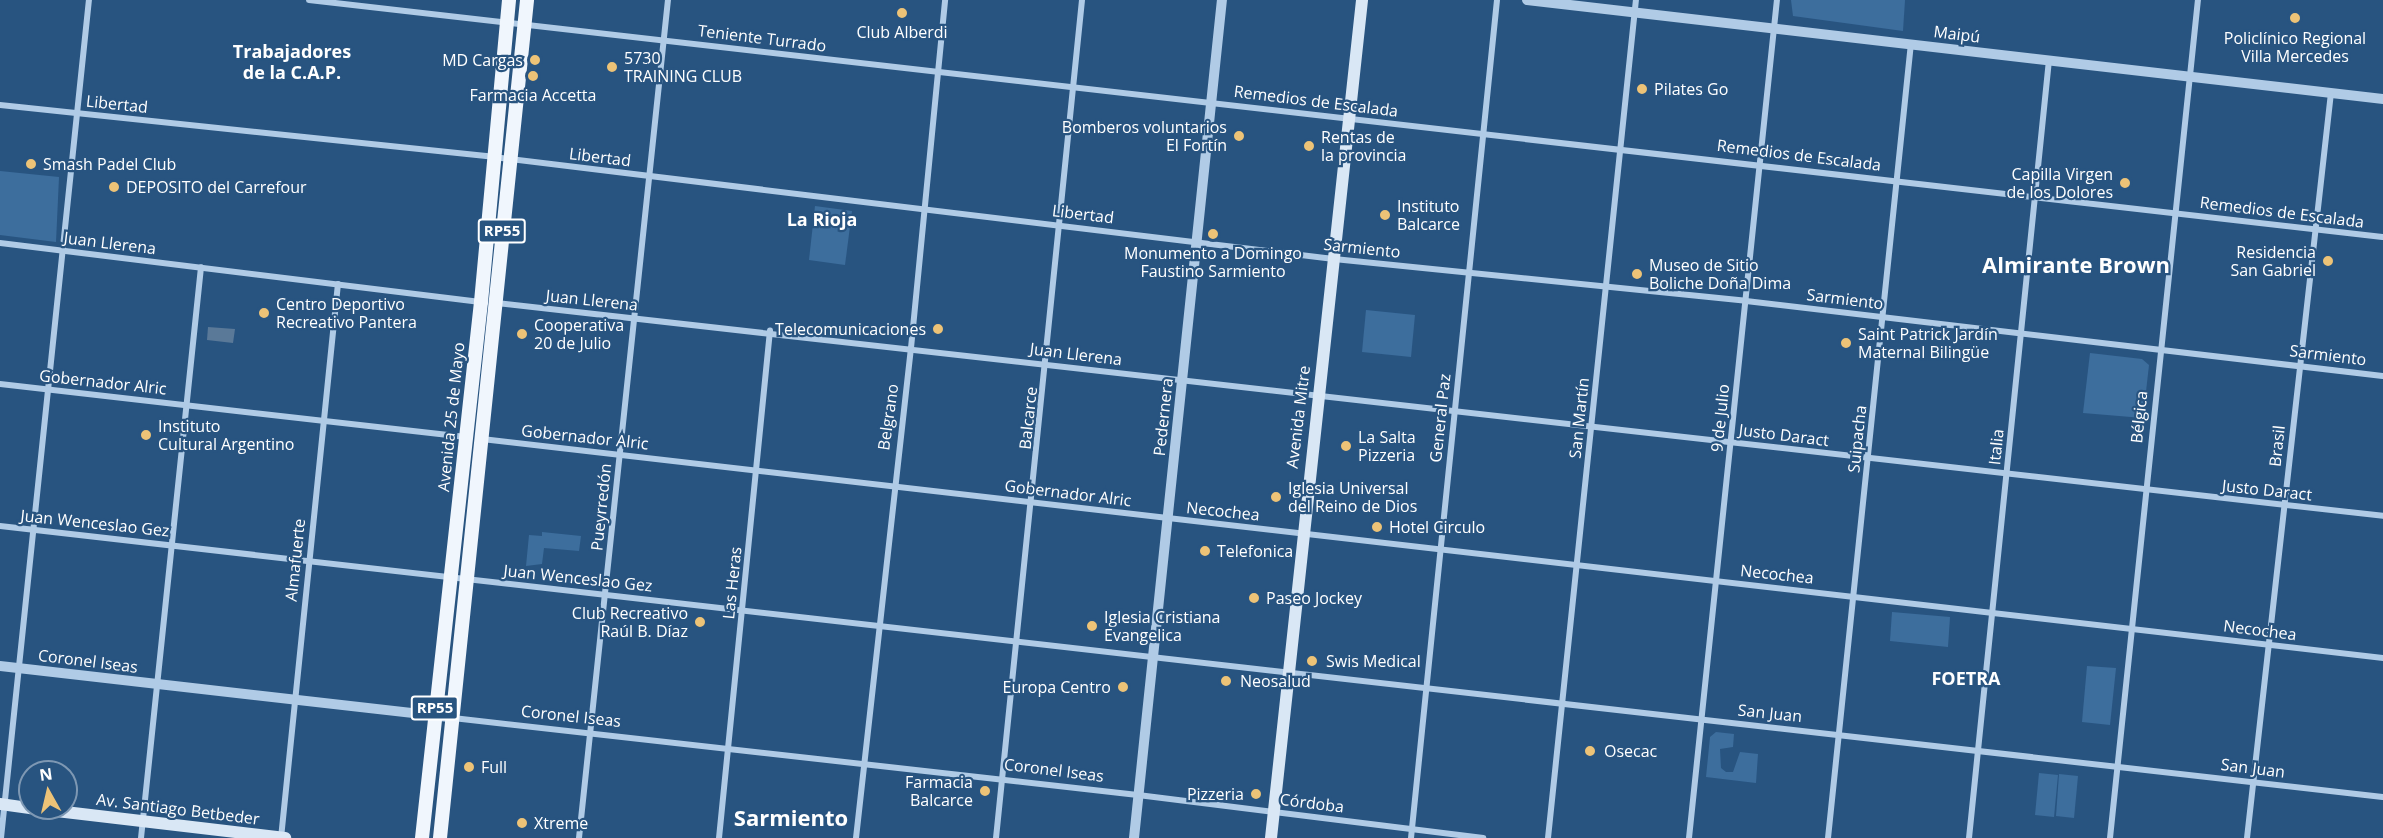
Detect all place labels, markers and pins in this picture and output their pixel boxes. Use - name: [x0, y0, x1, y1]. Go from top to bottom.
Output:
- marker: Club Alberdi: [895, 6, 909, 20]
- marker: Policlínico Regional Villa Mercedes: [2286, 9, 2304, 27]
- place label: Club Alberdi: [856, 22, 948, 42]
- place label: Policlínico Regional Villa Mercedes: [2224, 28, 2366, 66]
- place label: 5730 TRAINING CLUB: [624, 48, 742, 86]
- place label: MD Cargas: [442, 50, 523, 70]
- marker: MD Cargas: [528, 53, 542, 67]
- marker: 5730 TRAINING CLUB: [605, 60, 619, 74]
- marker: Farmacia Accetta: [526, 69, 540, 83]
- place label: Pilates Go: [1654, 79, 1728, 99]
- marker: Pilates Go: [1635, 82, 1649, 96]
- place label: Farmacia Accetta: [470, 85, 596, 105]
- place label: Bomberos voluntarios El Fortín: [1062, 117, 1227, 155]
- place label: Rentas de la provincia: [1321, 127, 1406, 165]
- marker: Bomberos voluntarios El Fortín: [1232, 129, 1246, 143]
- marker: Rentas de la provincia: [1302, 139, 1316, 153]
- place label: Smash Padel Club: [43, 154, 176, 174]
- marker: Smash Padel Club: [24, 157, 38, 171]
- place label: Capilla Virgen de los Dolores: [2007, 164, 2113, 202]
- marker: Capilla Virgen de los Dolores: [2118, 176, 2132, 190]
- place label: DEPOSITO del Carrefour: [126, 177, 307, 197]
- marker: DEPOSITO del Carrefour: [107, 180, 121, 194]
- place label: Instituto Balcarce: [1397, 196, 1460, 234]
- marker: Instituto Balcarce: [1378, 208, 1392, 222]
- marker: Monumento a Domingo Faustino Sarmiento: [1206, 227, 1220, 241]
- place label: Residencia San Gabriel: [2230, 242, 2316, 280]
- place label: Monumento a Domingo Faustino Sarmiento: [1124, 243, 1302, 281]
- marker: Residencia San Gabriel: [2321, 254, 2335, 268]
- place label: Museo de Sitio Boliche Doña Dima: [1649, 255, 1791, 293]
- marker: Museo de Sitio Boliche Doña Dima: [1630, 267, 1644, 281]
- place label: Centro Deportivo Recreativo Pantera: [276, 294, 417, 332]
- marker: Centro Deportivo Recreativo Pantera: [257, 306, 271, 320]
- place label: Cooperativa 20 de Julio: [534, 315, 624, 353]
- place label: Telecomunicaciones: [775, 319, 926, 339]
- marker: Telecomunicaciones: [931, 322, 945, 336]
- place label: Saint Patrick Jardín Maternal Bilingüe: [1858, 324, 1998, 362]
- marker: Cooperativa 20 de Julio: [515, 327, 529, 341]
- marker: Saint Patrick Jardín Maternal Bilingüe: [1839, 336, 1853, 350]
- place label: Instituto Cultural Argentino: [158, 416, 294, 454]
- place label: La Salta Pizzeria: [1358, 427, 1416, 465]
- marker: Instituto Cultural Argentino: [139, 428, 153, 442]
- marker: La Salta Pizzeria: [1339, 439, 1353, 453]
- place label: Iglesia Universal del Reino de Dios: [1288, 478, 1417, 516]
- marker: Iglesia Universal del Reino de Dios: [1269, 490, 1283, 504]
- place label: Hotel Circulo: [1389, 517, 1485, 537]
- marker: Hotel Circulo: [1370, 520, 1384, 534]
- place label: Telefonica: [1217, 541, 1293, 561]
- marker: Telefonica: [1198, 544, 1212, 558]
- place label: Paseo Jockey: [1266, 588, 1362, 608]
- marker: Paseo Jockey: [1247, 591, 1261, 605]
- place label: Club Recreativo Raúl B. Díaz: [572, 603, 688, 641]
- place label: Iglesia Cristiana Evangelica: [1104, 607, 1221, 645]
- marker: Club Recreativo Raúl B. Díaz: [693, 615, 707, 629]
- marker: Iglesia Cristiana Evangelica: [1085, 619, 1099, 633]
- place label: Swis Medical: [1326, 651, 1421, 671]
- marker: Swis Medical: [1303, 652, 1321, 670]
- place label: Neosalud: [1240, 671, 1311, 691]
- marker: Neosalud: [1217, 672, 1235, 690]
- place label: Europa Centro: [1003, 677, 1111, 697]
- marker: Europa Centro: [1116, 680, 1130, 694]
- place label: Osecac: [1604, 741, 1657, 761]
- marker: Osecac: [1581, 742, 1599, 760]
- place label: Full: [481, 757, 507, 777]
- marker: Full: [462, 760, 476, 774]
- place label: Farmacia Balcarce: [905, 772, 973, 810]
- marker: Farmacia Balcarce: [978, 784, 992, 798]
- place label: Pizzeria: [1187, 784, 1244, 804]
- marker: Pizzeria: [1249, 787, 1263, 801]
- place label: Xtreme: [534, 813, 588, 833]
- marker: Xtreme: [515, 816, 529, 830]

